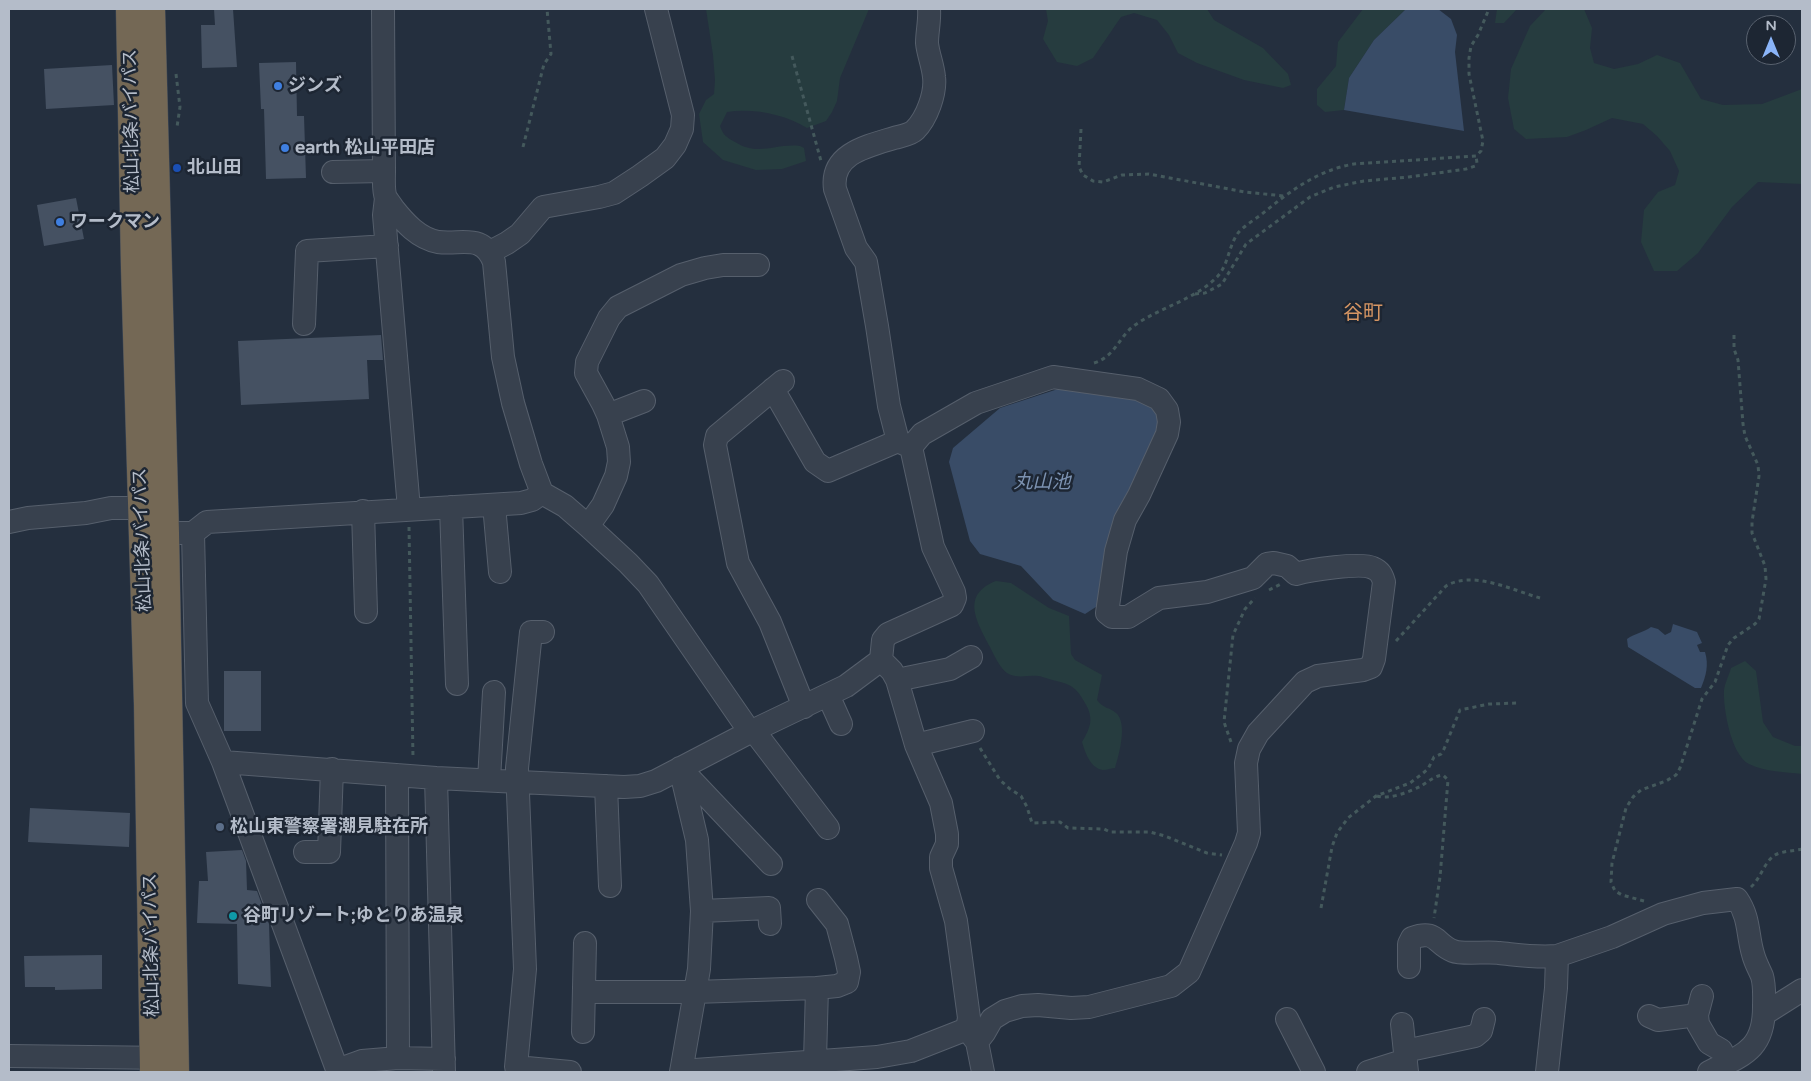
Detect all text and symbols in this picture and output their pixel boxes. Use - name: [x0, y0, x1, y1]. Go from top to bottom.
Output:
- north arrow: [1746, 15, 1796, 65]
- text: N: [1765, 17, 1777, 34]
- street label: 松山北条バイパス: [120, 49, 144, 193]
- place label: ジンズ: [288, 75, 342, 97]
- marker: ジンズ: [272, 80, 284, 92]
- place label: earth 松山平田店: [295, 137, 435, 159]
- marker: earth 松山平田店: [279, 142, 291, 154]
- place label: 北山田: [187, 157, 241, 179]
- marker: 北山田: [171, 162, 183, 174]
- place label: ワークマン: [70, 211, 160, 233]
- marker: ワークマン: [54, 216, 66, 228]
- district label: 谷町: [1343, 302, 1383, 326]
- street label: 松山北条バイパス: [130, 468, 156, 612]
- water label: 丸山池: [1014, 472, 1070, 494]
- place label: 松山東警察署潮見駐在所: [230, 816, 428, 838]
- marker: 松山東警察署潮見駐在所: [214, 821, 226, 833]
- street label: 松山北条バイパス: [140, 873, 164, 1017]
- place label: 谷町リゾート;ゆとりあ温泉: [243, 905, 464, 927]
- marker: 谷町リゾート;ゆとりあ温泉: [227, 910, 239, 922]

